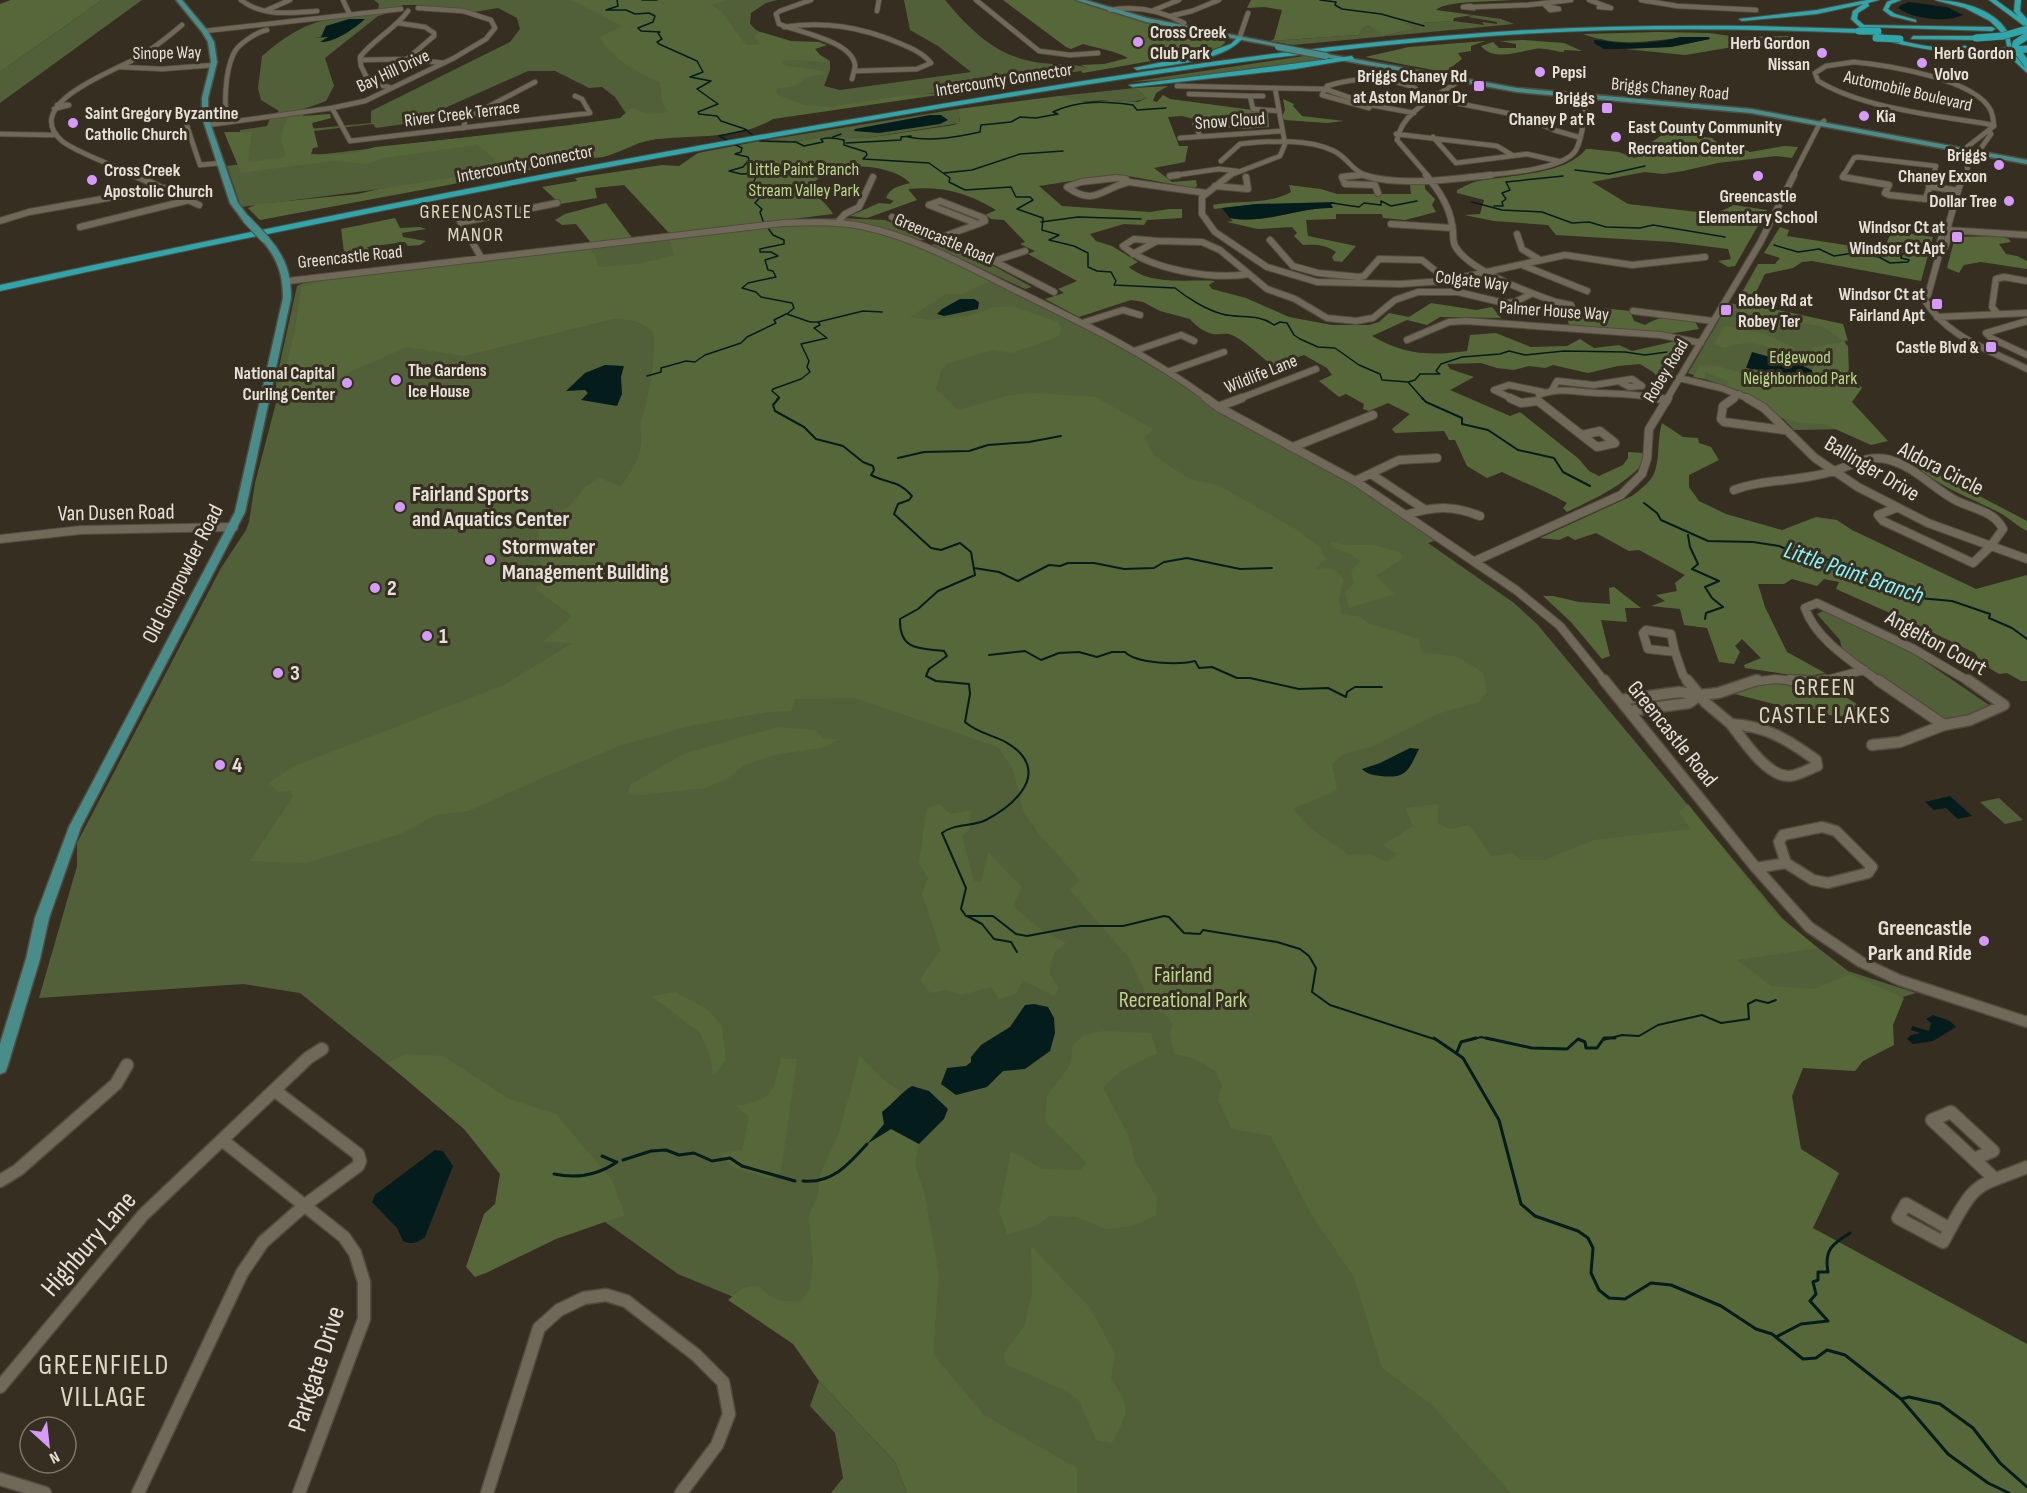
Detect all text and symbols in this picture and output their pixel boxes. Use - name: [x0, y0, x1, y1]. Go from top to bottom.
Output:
- place label: Cross Creek Club Park: [1150, 22, 1227, 64]
- place label: Herb Gordon Nissan: [1730, 33, 1810, 75]
- marker: Cross Creek Club Park: [1131, 35, 1145, 49]
- street label: Sinope Way: [132, 42, 202, 64]
- place label: Herb Gordon Volvo: [1934, 43, 2014, 85]
- street label: Bay Hill Drive: [353, 45, 433, 97]
- marker: Herb Gordon Nissan: [1815, 46, 1829, 60]
- marker: Herb Gordon Volvo: [1915, 56, 1929, 70]
- street label: Intercounty Connector: [934, 59, 1074, 101]
- place label: Pepsi: [1552, 62, 1586, 83]
- marker: Pepsi: [1533, 65, 1547, 79]
- place label: Briggs Chaney Rd at Aston Manor Dr: [1353, 66, 1467, 108]
- street label: Automobile Boulevard: [1841, 66, 1974, 116]
- street label: Briggs Chaney Road: [1610, 73, 1730, 105]
- marker: Briggs Chaney Rd at Aston Manor Dr: [1472, 79, 1486, 93]
- place label: Briggs Chaney P at R: [1509, 88, 1595, 130]
- street label: River Creek Terrace: [403, 96, 521, 132]
- marker: Briggs Chaney P at R: [1600, 101, 1614, 115]
- place label: Saint Gregory Byzantine Catholic Church: [85, 103, 239, 145]
- place label: Kia: [1876, 106, 1896, 127]
- street label: Snow Cloud: [1194, 108, 1266, 134]
- marker: Kia: [1857, 109, 1871, 123]
- marker: Saint Gregory Byzantine Catholic Church: [66, 116, 80, 130]
- place label: East County Community Recreation Center: [1628, 117, 1782, 159]
- marker: East County Community Recreation Center: [1609, 130, 1623, 144]
- street label: Intercounty Connector: [455, 141, 595, 187]
- place label: Briggs Chaney Exxon: [1898, 145, 1987, 187]
- marker: Briggs Chaney Exxon: [1992, 158, 2006, 172]
- park label: Little Paint Branch Stream Valley Park: [748, 159, 860, 201]
- place label: Cross Creek Apostolic Church: [103, 160, 213, 202]
- marker: Greencastle Elementary School: [1751, 169, 1765, 183]
- marker: Cross Creek Apostolic Church: [85, 173, 99, 187]
- place label: Greencastle Elementary School: [1698, 186, 1818, 228]
- place label: Dollar Tree: [1929, 191, 1997, 212]
- marker: Dollar Tree: [2002, 194, 2016, 208]
- district label: GREENCASTLE MANOR: [420, 200, 532, 247]
- street label: Greencastle Road: [891, 209, 997, 269]
- place label: Windsor Ct at Windsor Ct Apt: [1849, 217, 1945, 259]
- marker: Windsor Ct at Windsor Ct Apt: [1950, 230, 1964, 244]
- street label: Greencastle Road: [297, 241, 403, 273]
- street label: Colgate Way: [1434, 266, 1510, 296]
- place label: Windsor Ct at Fairland Apt: [1838, 284, 1925, 326]
- place label: Robey Rd at Robey Ter: [1738, 290, 1813, 332]
- street label: Palmer House Way: [1498, 297, 1610, 325]
- marker: Windsor Ct at Fairland Apt: [1930, 297, 1944, 311]
- marker: Robey Rd at Robey Ter: [1719, 303, 1733, 317]
- street label: Robey Road: [1639, 336, 1693, 406]
- place label: Castle Blvd &: [1896, 337, 1979, 358]
- marker: Castle Blvd &: [1984, 340, 1998, 354]
- park label: Edgewood Neighborhood Park: [1743, 347, 1857, 389]
- street label: Wildlife Lane: [1222, 350, 1300, 398]
- place label: The Gardens Ice House: [408, 360, 487, 402]
- place label: National Capital Curling Center: [234, 363, 335, 405]
- marker: The Gardens Ice House: [389, 373, 403, 387]
- marker: National Capital Curling Center: [340, 376, 354, 390]
- street label: Ballinger Drive: [1820, 430, 1924, 508]
- street label: Aldora Circle: [1893, 436, 1988, 502]
- place label: Fairland Sports and Aquatics Center: [412, 481, 570, 533]
- street label: Van Dusen Road: [57, 498, 175, 528]
- street label: Old Gunpowder Road: [136, 500, 230, 648]
- marker: Fairland Sports and Aquatics Center: [393, 500, 407, 514]
- place label: Stormwater Management Building: [502, 534, 669, 586]
- water label: Little Paint Branch: [1780, 536, 1928, 610]
- marker: Stormwater Management Building: [483, 553, 497, 567]
- place label: 2: [387, 575, 397, 602]
- marker: 2: [368, 581, 382, 595]
- street label: Angelton Court: [1880, 604, 1992, 682]
- place label: 1: [439, 623, 448, 650]
- marker: 1: [420, 629, 434, 643]
- place label: 3: [290, 660, 300, 687]
- marker: 3: [271, 666, 285, 680]
- district label: GREEN CASTLE LAKES: [1759, 673, 1891, 730]
- street label: Greencastle Road: [1621, 675, 1723, 793]
- place label: 4: [232, 752, 242, 779]
- marker: 4: [213, 758, 227, 772]
- place label: Greencastle Park and Ride: [1868, 915, 1972, 967]
- marker: Greencastle Park and Ride: [1977, 934, 1991, 948]
- park label: Fairland Recreational Park: [1119, 962, 1248, 1014]
- street label: Highbury Lane: [35, 1185, 143, 1303]
- street label: Parkgate Drive: [282, 1302, 352, 1436]
- district label: GREENFIELD VILLAGE: [38, 1349, 170, 1414]
- north arrow: [18, 1415, 78, 1475]
- text: N: [46, 1447, 62, 1467]

